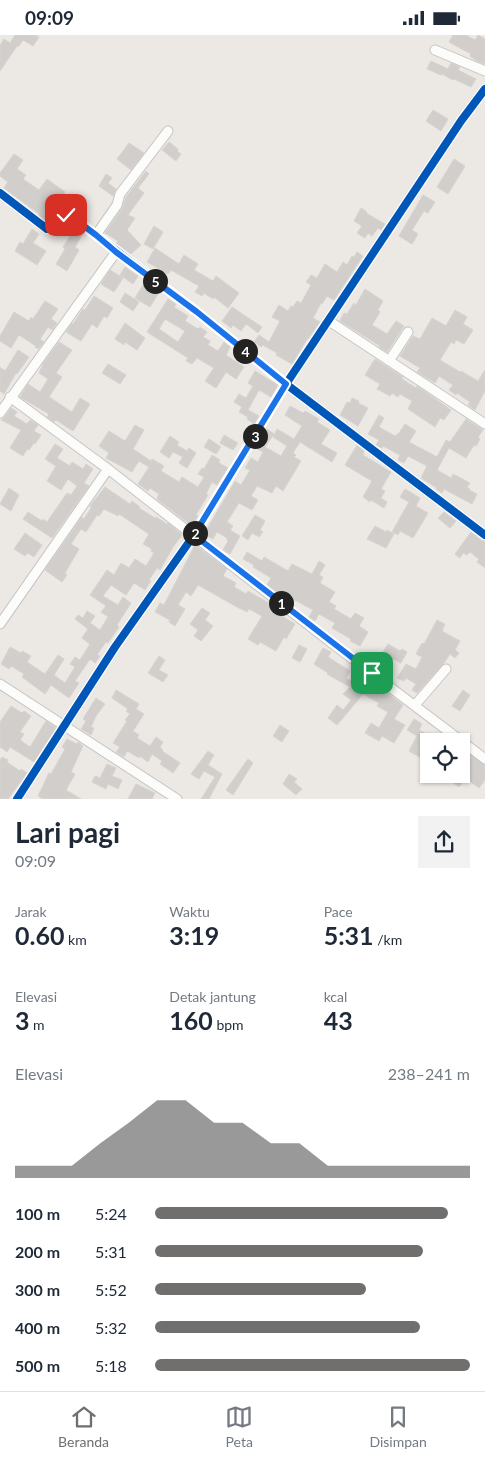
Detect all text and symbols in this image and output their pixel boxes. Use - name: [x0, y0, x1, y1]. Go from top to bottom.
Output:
- text: 09:09: [25, 6, 74, 29]
- pin: [45, 194, 87, 236]
- icon: check: [52, 201, 80, 229]
- pin: 5: [142, 269, 168, 293]
- text: 5: [151, 273, 160, 290]
- pin: 4: [232, 339, 258, 363]
- text: 4: [241, 343, 250, 360]
- pin: 3: [242, 423, 268, 449]
- text: 3: [251, 428, 260, 445]
- pin: 2: [182, 521, 208, 545]
- text: 2: [191, 525, 200, 542]
- pin: 1: [268, 591, 294, 615]
- text: 1: [277, 595, 286, 612]
- pin: [351, 652, 393, 694]
- icon: arrive: [358, 659, 386, 687]
- map controls: [420, 733, 470, 783]
- button: locate: [420, 733, 470, 783]
- text: Lari pagi: [15, 815, 120, 849]
- button: share: [418, 816, 470, 868]
- text: 09:09: [15, 851, 56, 870]
- text: Jarak: [15, 903, 47, 920]
- text: Waktu: [169, 903, 210, 920]
- text: Pace: [324, 903, 353, 920]
- text: 0.60: [15, 920, 64, 950]
- text: 3:19: [169, 920, 219, 950]
- text: 5:31: [324, 920, 374, 950]
- text: km: [64, 931, 87, 948]
- text: /km: [374, 931, 402, 948]
- text: Elevasi: [15, 988, 57, 1005]
- text: Detak jantung: [169, 988, 256, 1005]
- text: kcal: [324, 988, 347, 1005]
- text: 3: [15, 1005, 30, 1035]
- text: 160: [169, 1005, 213, 1035]
- text: 43: [324, 1005, 353, 1035]
- text: m: [30, 1016, 45, 1033]
- text: bpm: [213, 1016, 244, 1033]
- text: Elevasi: [15, 1064, 63, 1083]
- text: 238–241 m: [388, 1064, 470, 1083]
- text: 100 m: [15, 1204, 60, 1223]
- text: 5:24: [95, 1204, 127, 1223]
- text: 200 m: [15, 1242, 60, 1261]
- text: 5:31: [95, 1242, 127, 1261]
- text: 300 m: [15, 1280, 60, 1299]
- text: 5:52: [95, 1280, 127, 1299]
- text: 400 m: [15, 1318, 60, 1337]
- text: 5:32: [95, 1318, 127, 1337]
- text: 500 m: [15, 1356, 60, 1375]
- text: 5:18: [95, 1356, 127, 1375]
- tab: Beranda: [58, 1403, 109, 1450]
- tab: Peta: [225, 1403, 253, 1450]
- tab: Disimpan: [369, 1403, 427, 1450]

